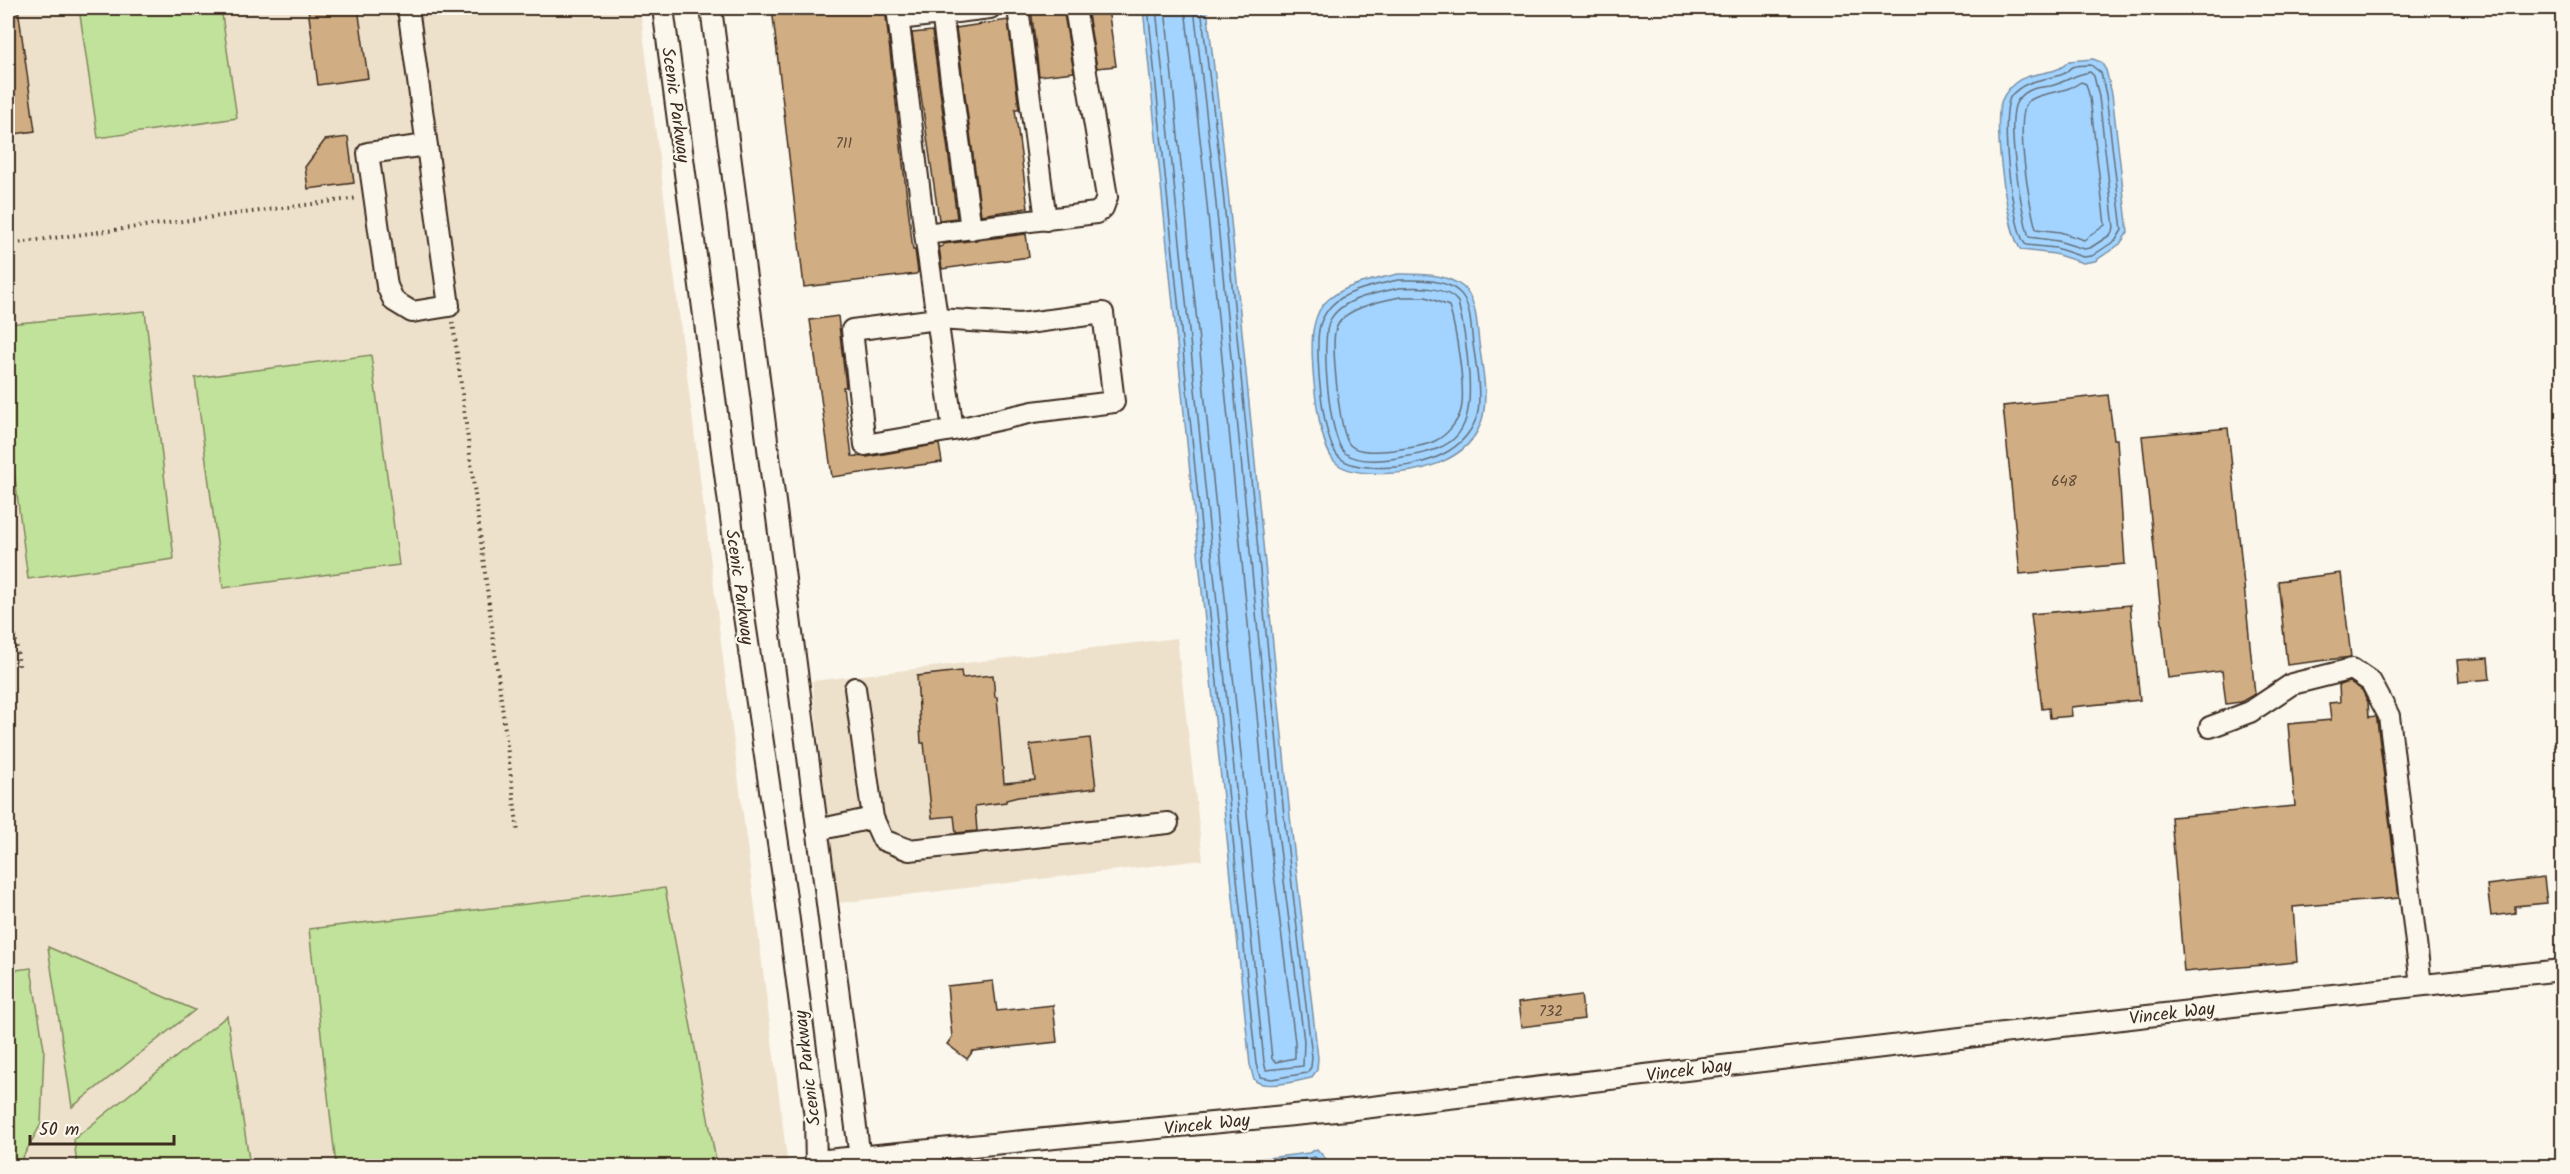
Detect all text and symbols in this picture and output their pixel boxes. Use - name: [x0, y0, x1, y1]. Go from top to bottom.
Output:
- street label: Scenic Parkway: [652, 46, 697, 165]
- house number: 711: [836, 132, 852, 156]
- house number: 648: [2051, 470, 2078, 494]
- street label: Scenic Parkway: [716, 528, 761, 647]
- street label: Vincek Way: [2128, 995, 2217, 1034]
- house number: 732: [1539, 1000, 1563, 1024]
- street label: Scenic Parkway: [787, 1008, 830, 1127]
- street label: Vincek Way: [1645, 1052, 1734, 1091]
- street label: Vincek Way: [1163, 1107, 1252, 1144]
- scale bar: [30, 1108, 174, 1146]
- text: 50 m: [39, 1116, 79, 1145]

